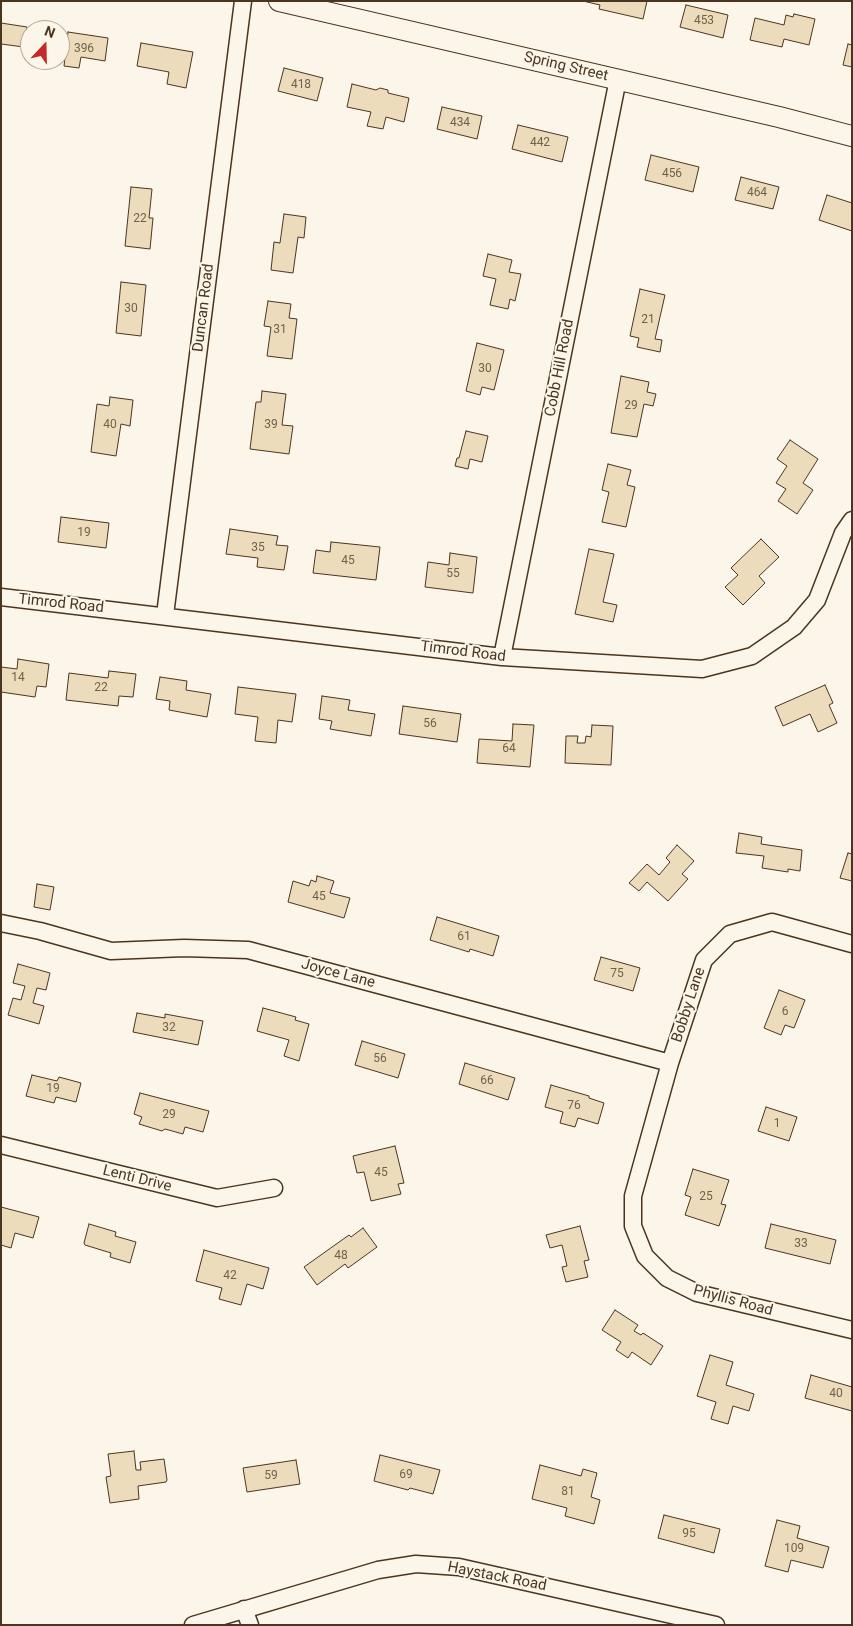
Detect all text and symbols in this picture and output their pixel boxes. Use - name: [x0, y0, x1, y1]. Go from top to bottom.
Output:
- house number: 453: [694, 14, 714, 28]
- north arrow: [20, 20, 70, 70]
- text: N: [43, 23, 57, 41]
- house number: 396: [74, 42, 94, 56]
- street label: Spring Street: [522, 49, 610, 85]
- house number: 418: [291, 78, 311, 92]
- house number: 434: [450, 116, 470, 130]
- house number: 442: [530, 136, 550, 150]
- house number: 456: [662, 167, 682, 181]
- house number: 464: [747, 186, 767, 200]
- house number: 22: [133, 212, 147, 226]
- street label: Duncan Road: [190, 263, 218, 353]
- house number: 30: [124, 302, 138, 316]
- house number: 21: [641, 313, 655, 327]
- street label: Cobb Hill Road: [542, 318, 578, 418]
- house number: 31: [273, 323, 287, 337]
- house number: 30: [478, 362, 492, 376]
- house number: 29: [624, 399, 638, 413]
- house number: 40: [103, 418, 117, 432]
- house number: 39: [264, 418, 278, 432]
- house number: 19: [77, 526, 91, 540]
- house number: 35: [251, 541, 265, 555]
- house number: 45: [341, 554, 355, 568]
- house number: 55: [446, 567, 460, 581]
- street label: Timrod Road: [17, 591, 105, 617]
- street label: Timrod Road: [419, 638, 507, 666]
- house number: 14: [11, 671, 25, 685]
- house number: 22: [94, 681, 108, 695]
- house number: 56: [423, 717, 437, 731]
- house number: 64: [502, 742, 516, 756]
- house number: 45: [312, 890, 326, 904]
- house number: 61: [457, 930, 471, 944]
- street label: Joyce Lane: [299, 956, 377, 992]
- street label: Bobby Lane: [668, 965, 710, 1045]
- house number: 75: [610, 967, 624, 981]
- house number: 6: [782, 1005, 788, 1019]
- house number: 32: [162, 1021, 176, 1035]
- house number: 56: [373, 1052, 387, 1066]
- house number: 66: [480, 1074, 494, 1088]
- house number: 19: [46, 1082, 60, 1096]
- house number: 76: [567, 1099, 581, 1113]
- house number: 29: [162, 1108, 176, 1122]
- house number: 1: [774, 1117, 780, 1131]
- street label: Lenti Drive: [101, 1162, 173, 1196]
- house number: 45: [374, 1166, 388, 1180]
- house number: 25: [699, 1190, 713, 1204]
- house number: 33: [794, 1237, 808, 1251]
- house number: 48: [334, 1249, 348, 1263]
- house number: 42: [223, 1269, 237, 1283]
- street label: Phyllis Road: [691, 1282, 775, 1320]
- house number: 40: [829, 1387, 843, 1401]
- house number: 69: [399, 1468, 413, 1482]
- house number: 59: [264, 1469, 278, 1483]
- house number: 81: [561, 1485, 575, 1499]
- house number: 95: [682, 1527, 696, 1541]
- house number: 109: [784, 1542, 804, 1556]
- street label: Haystack Road: [446, 1559, 548, 1595]

